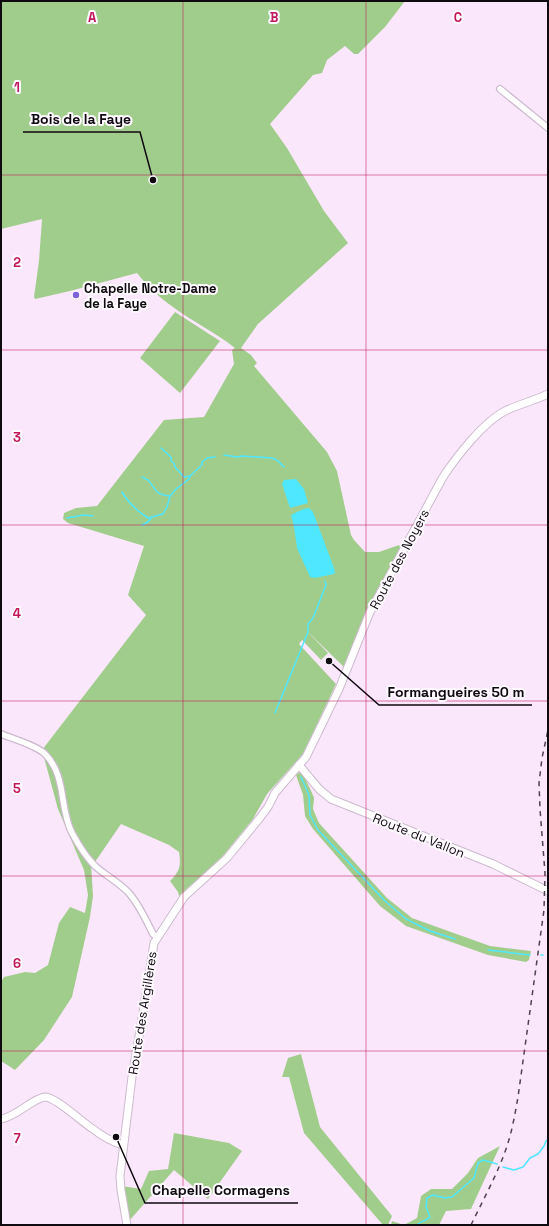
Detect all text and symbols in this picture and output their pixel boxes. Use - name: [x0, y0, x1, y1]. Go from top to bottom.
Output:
- text: A: [88, 9, 97, 26]
- text: B: [270, 9, 279, 26]
- text: C: [454, 9, 462, 26]
- text: 1: [14, 79, 20, 96]
- callout: Bois de la Faye: [23, 106, 140, 132]
- text: Bois de la Faye: [31, 110, 131, 128]
- text: 2: [13, 254, 21, 271]
- place label: Chapelle Notre-Dame de la Faye: [84, 280, 217, 312]
- marker: Chapelle Notre-Dame de la Faye: [71, 290, 81, 300]
- text: 3: [13, 429, 21, 446]
- street label: Route des Noyers: [366, 506, 433, 612]
- text: 4: [13, 605, 21, 622]
- callout: Formangueires 50 m: [379, 679, 532, 705]
- text: Formangueires 50 m: [388, 683, 524, 701]
- text: 5: [13, 780, 21, 797]
- street label: Route du Vallon: [370, 809, 467, 862]
- street label: Route des Argillères: [124, 950, 161, 1076]
- text: 6: [13, 955, 21, 972]
- text: 7: [13, 1130, 21, 1147]
- callout: Chapelle Cormagens: [145, 1177, 298, 1203]
- text: Chapelle Cormagens: [152, 1181, 290, 1199]

